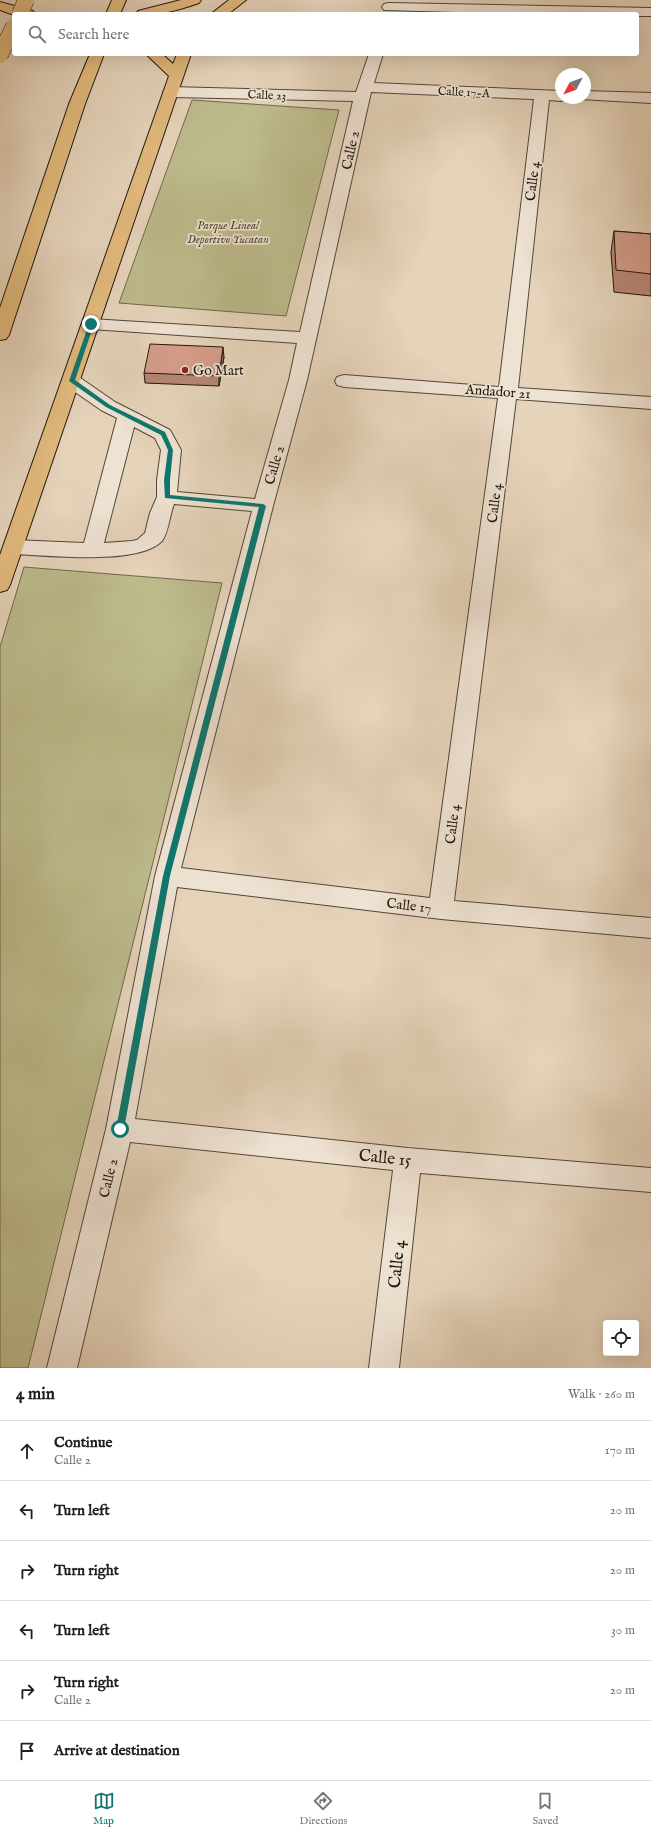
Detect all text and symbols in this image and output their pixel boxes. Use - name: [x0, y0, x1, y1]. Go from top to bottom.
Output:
- search box: [12, 12, 639, 56]
- icon: search: [26, 23, 48, 45]
- text: Search here: [58, 25, 129, 44]
- north arrow: [555, 68, 591, 104]
- street label: Calle 17-A: [438, 84, 491, 101]
- street label: Calle 23: [247, 87, 286, 104]
- street label: Calle 2: [338, 128, 364, 172]
- street label: Calle 4: [522, 160, 544, 202]
- park label: Parque Lineal Deportivo Yucatan: [187, 218, 269, 247]
- route end: [82, 315, 100, 333]
- place label: Go Mart: [193, 362, 244, 380]
- marker: Go Mart: [180, 365, 190, 375]
- street label: Andador 21: [464, 381, 531, 403]
- street label: Calle 2: [261, 443, 289, 487]
- street label: Calle 4: [484, 482, 506, 524]
- street label: Calle 4: [442, 803, 464, 845]
- street label: Calle 17: [385, 894, 432, 918]
- route start: [111, 1120, 129, 1138]
- street label: Calle 15: [358, 1145, 412, 1172]
- street label: Calle 2: [95, 1156, 123, 1200]
- street label: Calle 4: [385, 1238, 411, 1289]
- map controls: [603, 1320, 639, 1356]
- button: locate: [603, 1320, 639, 1356]
- text: 4 min: [16, 1384, 55, 1405]
- text: Walk · 260 m: [568, 1386, 635, 1403]
- text: Continue: [54, 1433, 112, 1452]
- icon: ahead: [16, 1440, 38, 1462]
- text: 170 m: [605, 1442, 635, 1459]
- text: Calle 2: [54, 1452, 91, 1469]
- icon: left: [16, 1500, 38, 1522]
- text: Turn left: [54, 1501, 110, 1520]
- text: 20 m: [610, 1502, 635, 1519]
- icon: right: [16, 1560, 38, 1582]
- text: Turn right: [54, 1561, 119, 1580]
- text: 20 m: [610, 1562, 635, 1579]
- icon: left: [16, 1620, 38, 1642]
- text: Turn left: [54, 1621, 110, 1640]
- text: 30 m: [611, 1622, 635, 1639]
- text: Turn right: [54, 1673, 119, 1692]
- icon: right: [16, 1680, 38, 1702]
- text: 20 m: [610, 1682, 635, 1699]
- text: Calle 2: [54, 1692, 91, 1709]
- icon: arrive: [16, 1740, 38, 1762]
- text: Arrive at destination: [54, 1741, 180, 1760]
- tab: Map: [93, 1790, 115, 1828]
- tab: Directions: [300, 1790, 347, 1828]
- tab: Saved: [532, 1790, 558, 1828]

